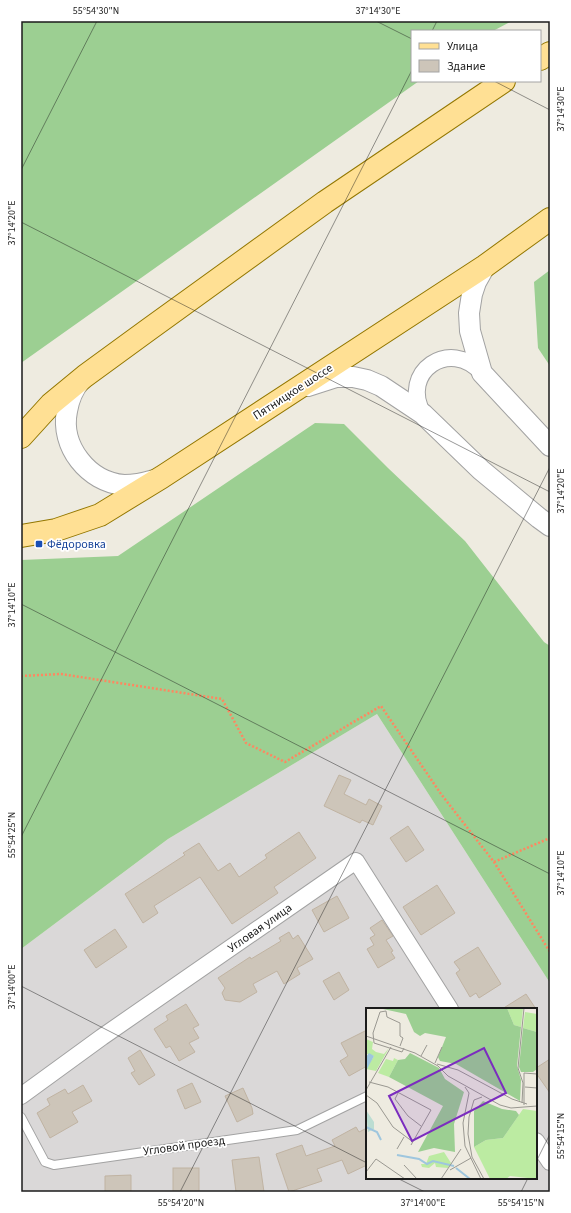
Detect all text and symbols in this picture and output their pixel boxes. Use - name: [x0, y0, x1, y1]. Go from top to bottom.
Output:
- text: 55°54'30"N: [73, 4, 119, 18]
- text: 37°14'30"E: [355, 4, 401, 18]
- legend: [411, 30, 541, 82]
- text: Улица: [447, 38, 478, 55]
- text: Здание: [447, 58, 486, 75]
- text: 37°14'30"E: [554, 86, 568, 132]
- text: 37°14'20"E: [5, 200, 19, 246]
- street label: Пятницкое шоссе: [250, 360, 336, 424]
- text: 37°14'20"E: [554, 468, 568, 514]
- place label: Фёдоровка: [47, 536, 106, 553]
- marker: Фёдоровка: [34, 539, 44, 549]
- text: 37°14'10"E: [5, 582, 19, 628]
- text: 55°54'25"N: [5, 812, 19, 858]
- text: 37°14'10"E: [554, 850, 568, 896]
- street label: Угловая улица: [224, 900, 296, 956]
- text: 37°14'00"E: [5, 964, 19, 1010]
- inset map: [366, 1008, 537, 1179]
- text: 55°54'15"N: [554, 1113, 568, 1159]
- street label: Угловой проезд: [142, 1132, 227, 1160]
- text: 55°54'20"N: [158, 1196, 204, 1210]
- text: 37°14'00"E: [400, 1196, 446, 1210]
- text: 55°54'15"N: [498, 1196, 544, 1210]

